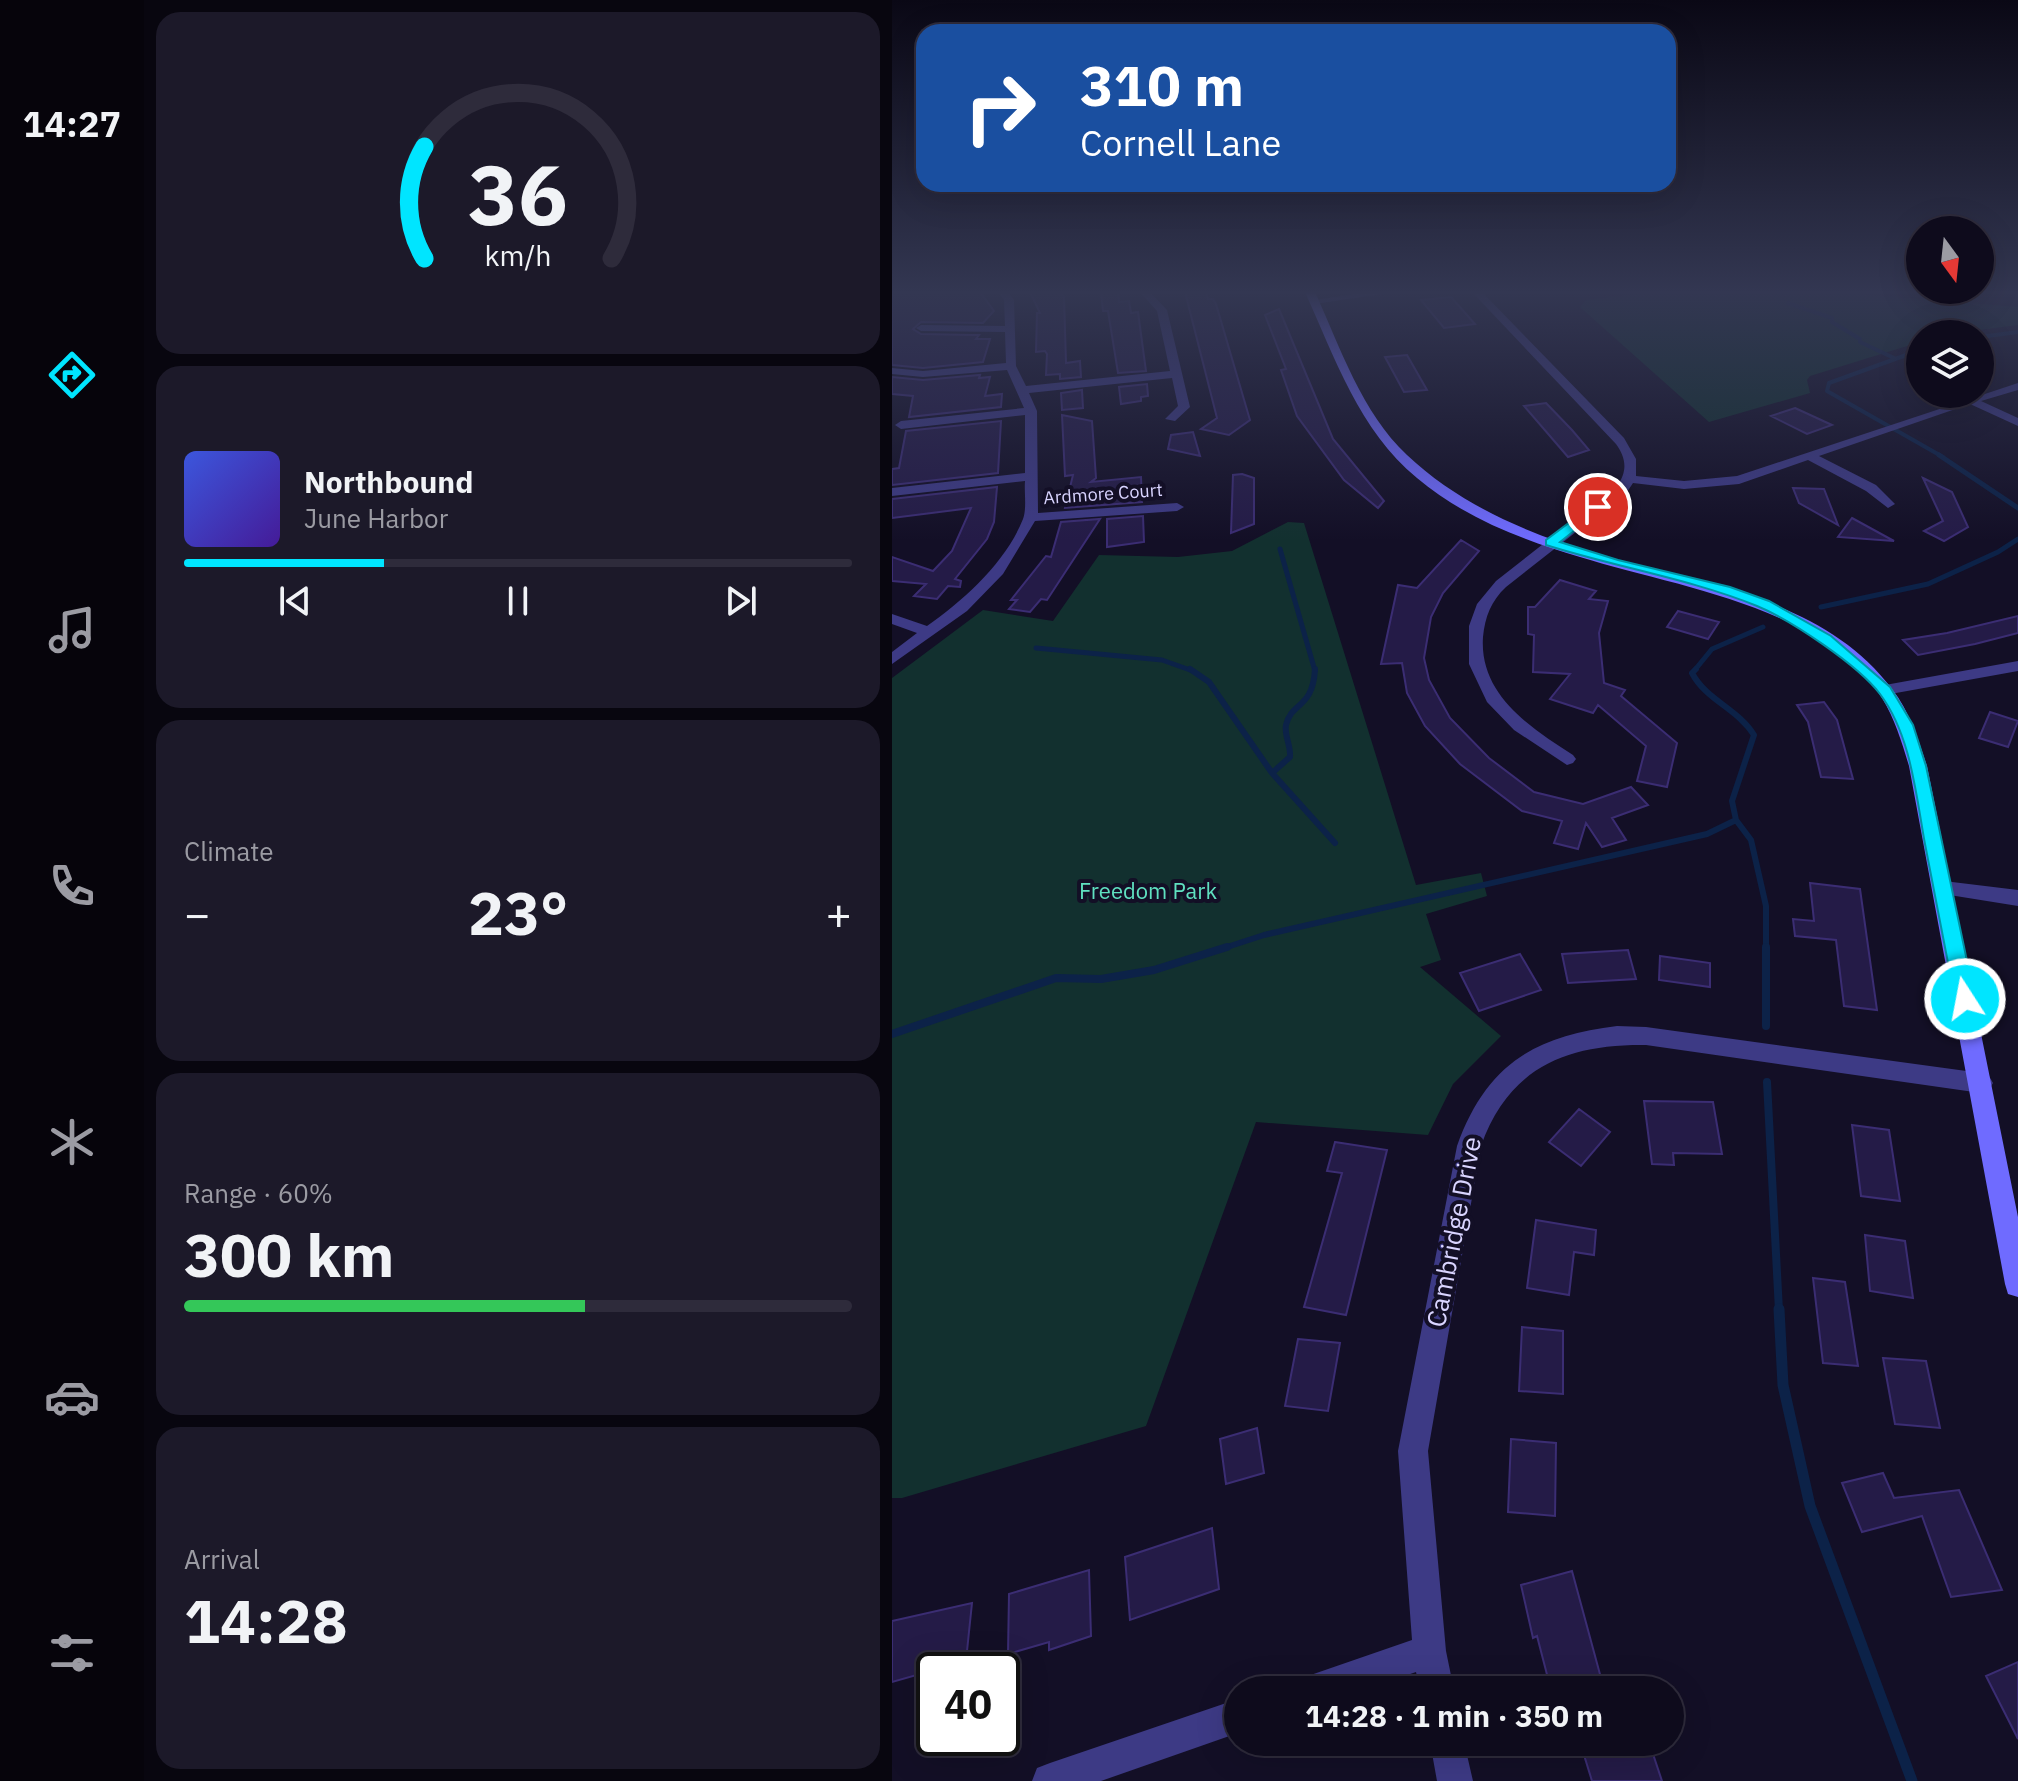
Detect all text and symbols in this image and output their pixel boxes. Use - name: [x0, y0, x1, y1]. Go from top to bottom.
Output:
- text: 310 m: [1080, 49, 1244, 121]
- icon: right: [948, 56, 1052, 160]
- text: 14:27: [23, 100, 121, 147]
- text: Cornell Lane: [1080, 119, 1281, 166]
- text: 36: [468, 139, 568, 247]
- north arrow: [1906, 216, 1994, 304]
- map controls: [1906, 216, 1994, 408]
- text: km/h: [484, 237, 552, 274]
- button: layers: [1906, 320, 1994, 408]
- icon: directions: [44, 347, 100, 403]
- text: Northbound: [304, 462, 473, 501]
- pin: [1564, 473, 1632, 541]
- street label: Ardmore Court: [1043, 478, 1163, 509]
- icon: arrive: [1576, 485, 1620, 529]
- text: June Harbor: [304, 501, 448, 535]
- icon: previous: [273, 579, 317, 623]
- icon: pause: [496, 579, 540, 623]
- icon: next: [719, 579, 763, 623]
- icon: music: [44, 602, 100, 658]
- text: Climate: [184, 834, 274, 868]
- icon: phone: [44, 858, 100, 914]
- text: 23°: [468, 873, 568, 952]
- park label: Freedom Park: [1079, 876, 1217, 905]
- text: −: [184, 885, 210, 942]
- text: +: [826, 885, 852, 942]
- position arrow: [1923, 957, 2007, 1041]
- icon: climate: [44, 1114, 100, 1170]
- street label: Cambridge Drive: [1418, 1134, 1488, 1330]
- text: Range · 60%: [184, 1176, 333, 1210]
- text: 300 km: [184, 1215, 394, 1294]
- icon: car: [44, 1369, 100, 1425]
- text: Arrival: [184, 1542, 260, 1576]
- text: 14:28: [184, 1581, 348, 1660]
- icon: filters: [44, 1625, 100, 1681]
- speed limit sign: 40: [916, 1652, 1020, 1756]
- text: 14:28 · 1 min · 350 m: [1305, 1696, 1603, 1735]

